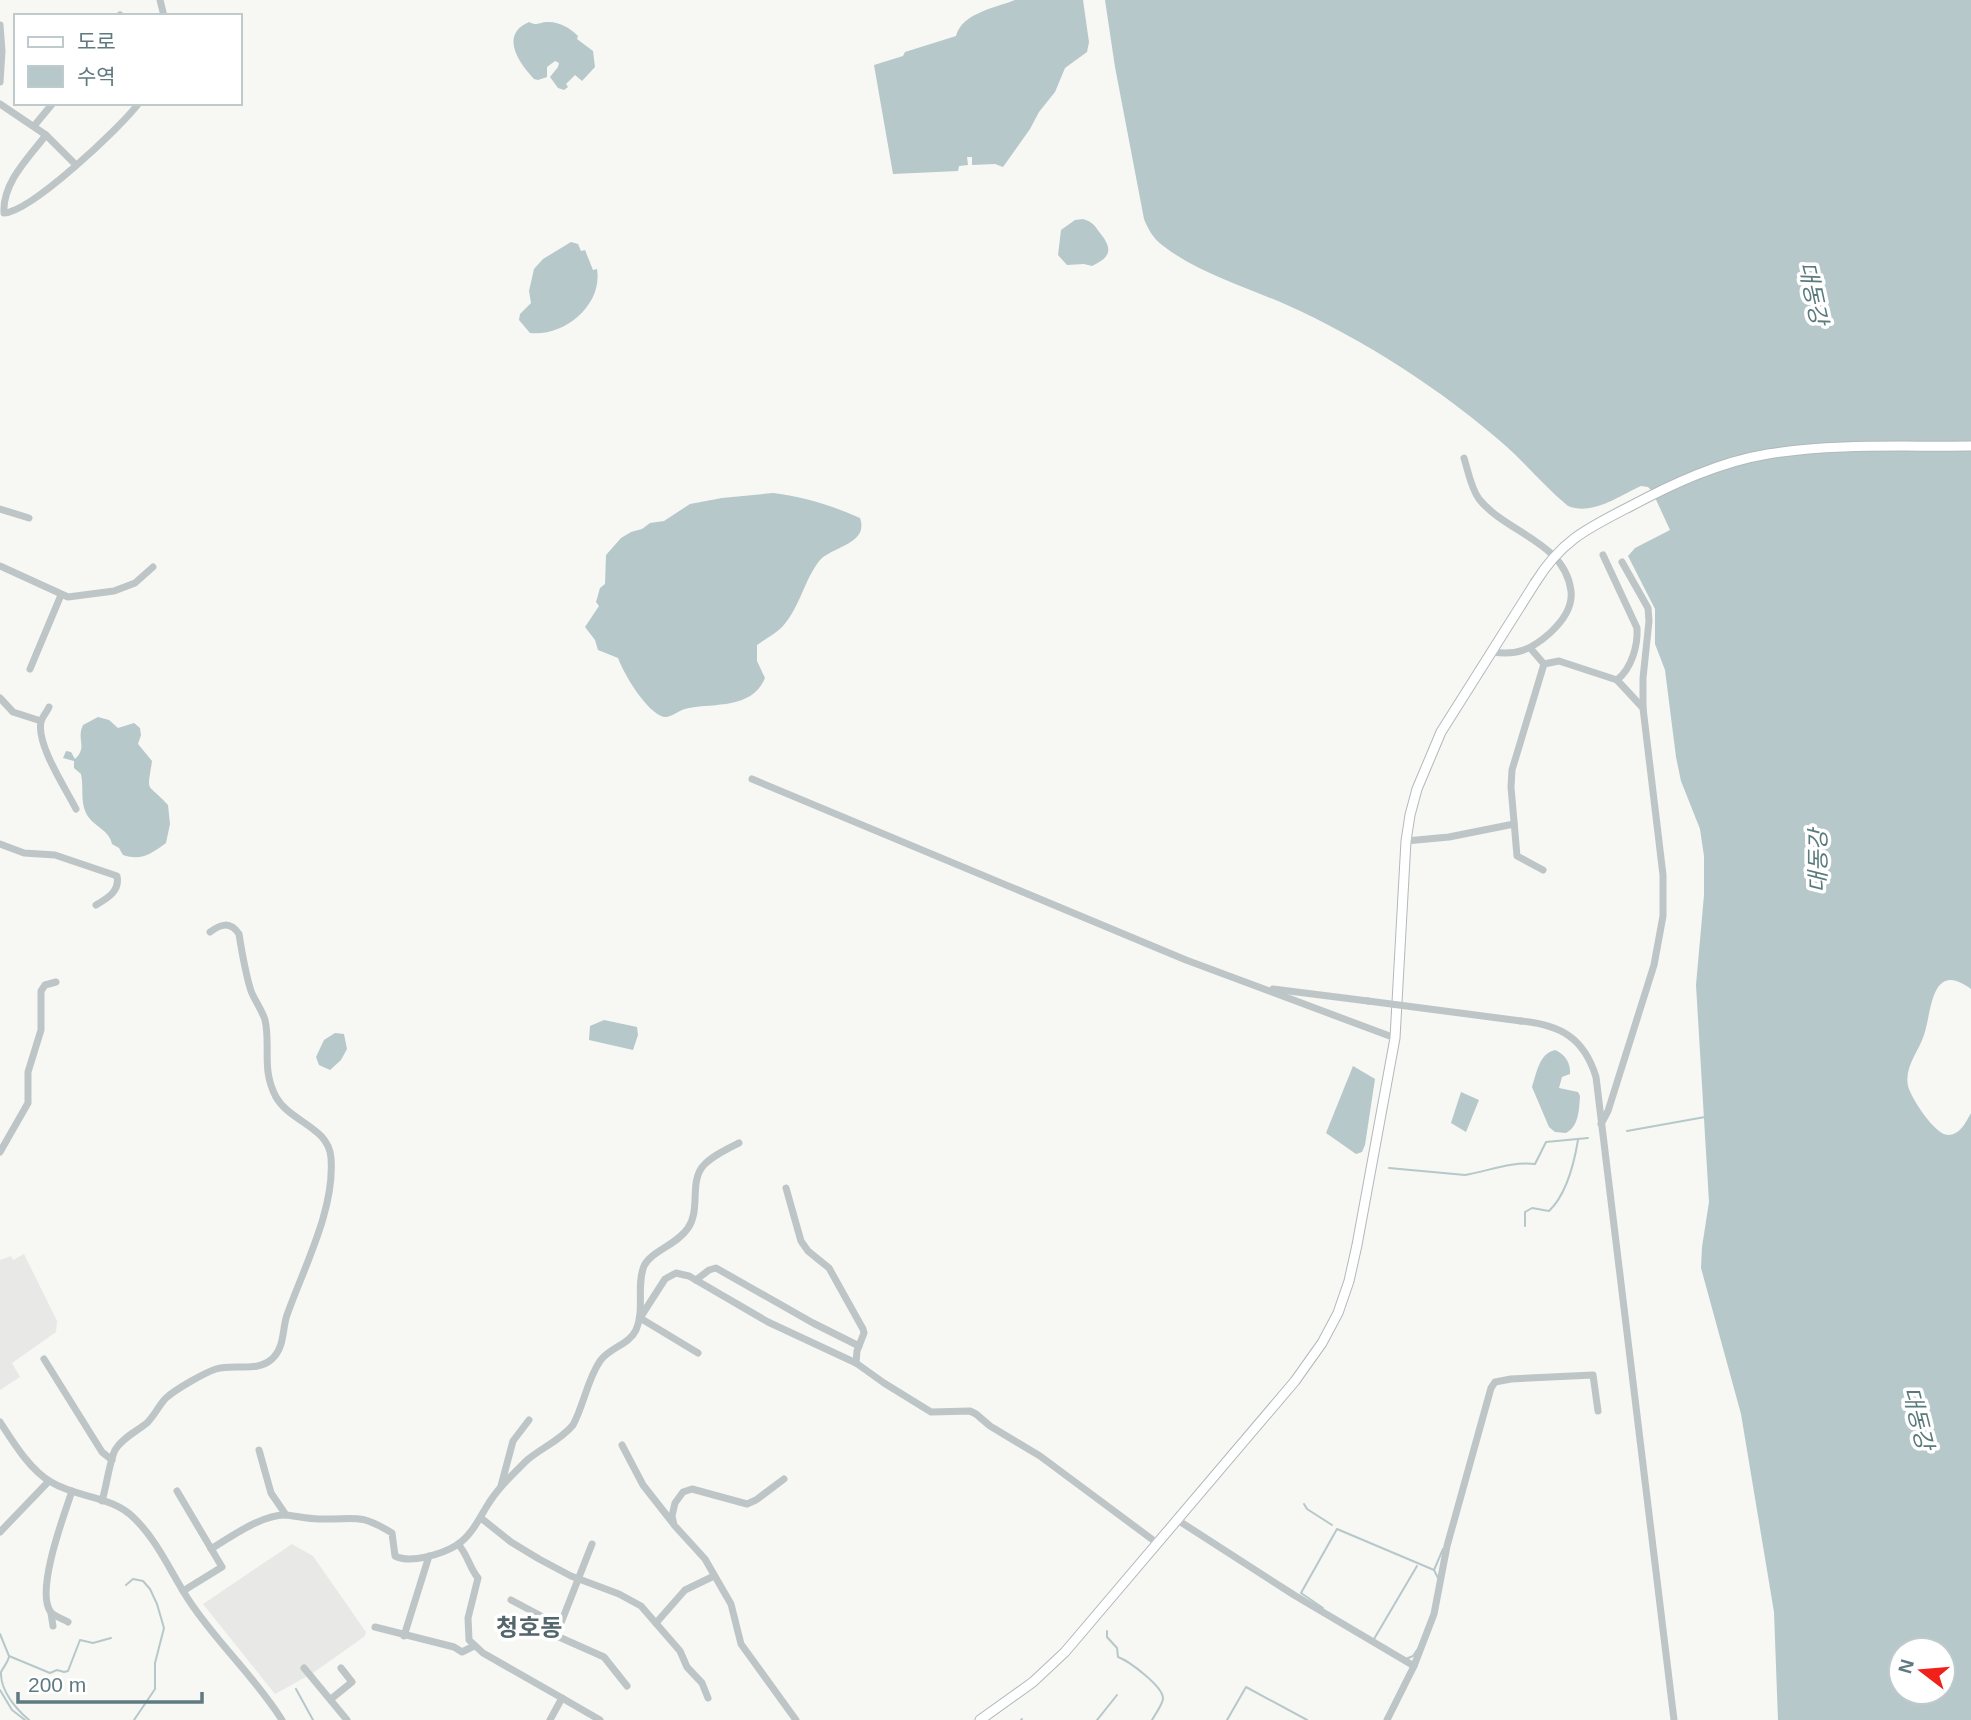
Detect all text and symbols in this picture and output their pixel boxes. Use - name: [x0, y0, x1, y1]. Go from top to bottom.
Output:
- legend: [14, 14, 242, 105]
- text: 도로: [77, 30, 116, 53]
- text: 수역: [77, 65, 116, 88]
- water label: 대동강: [1794, 259, 1833, 330]
- water label: 대동강: [1805, 826, 1831, 893]
- water label: 대동강: [1898, 1384, 1939, 1455]
- district label: 청호동: [496, 1614, 562, 1641]
- north arrow: [1887, 1636, 1957, 1706]
- text: N: [1894, 1657, 1918, 1676]
- scale bar: [18, 1660, 201, 1704]
- text: 200 m: [28, 1673, 86, 1696]

